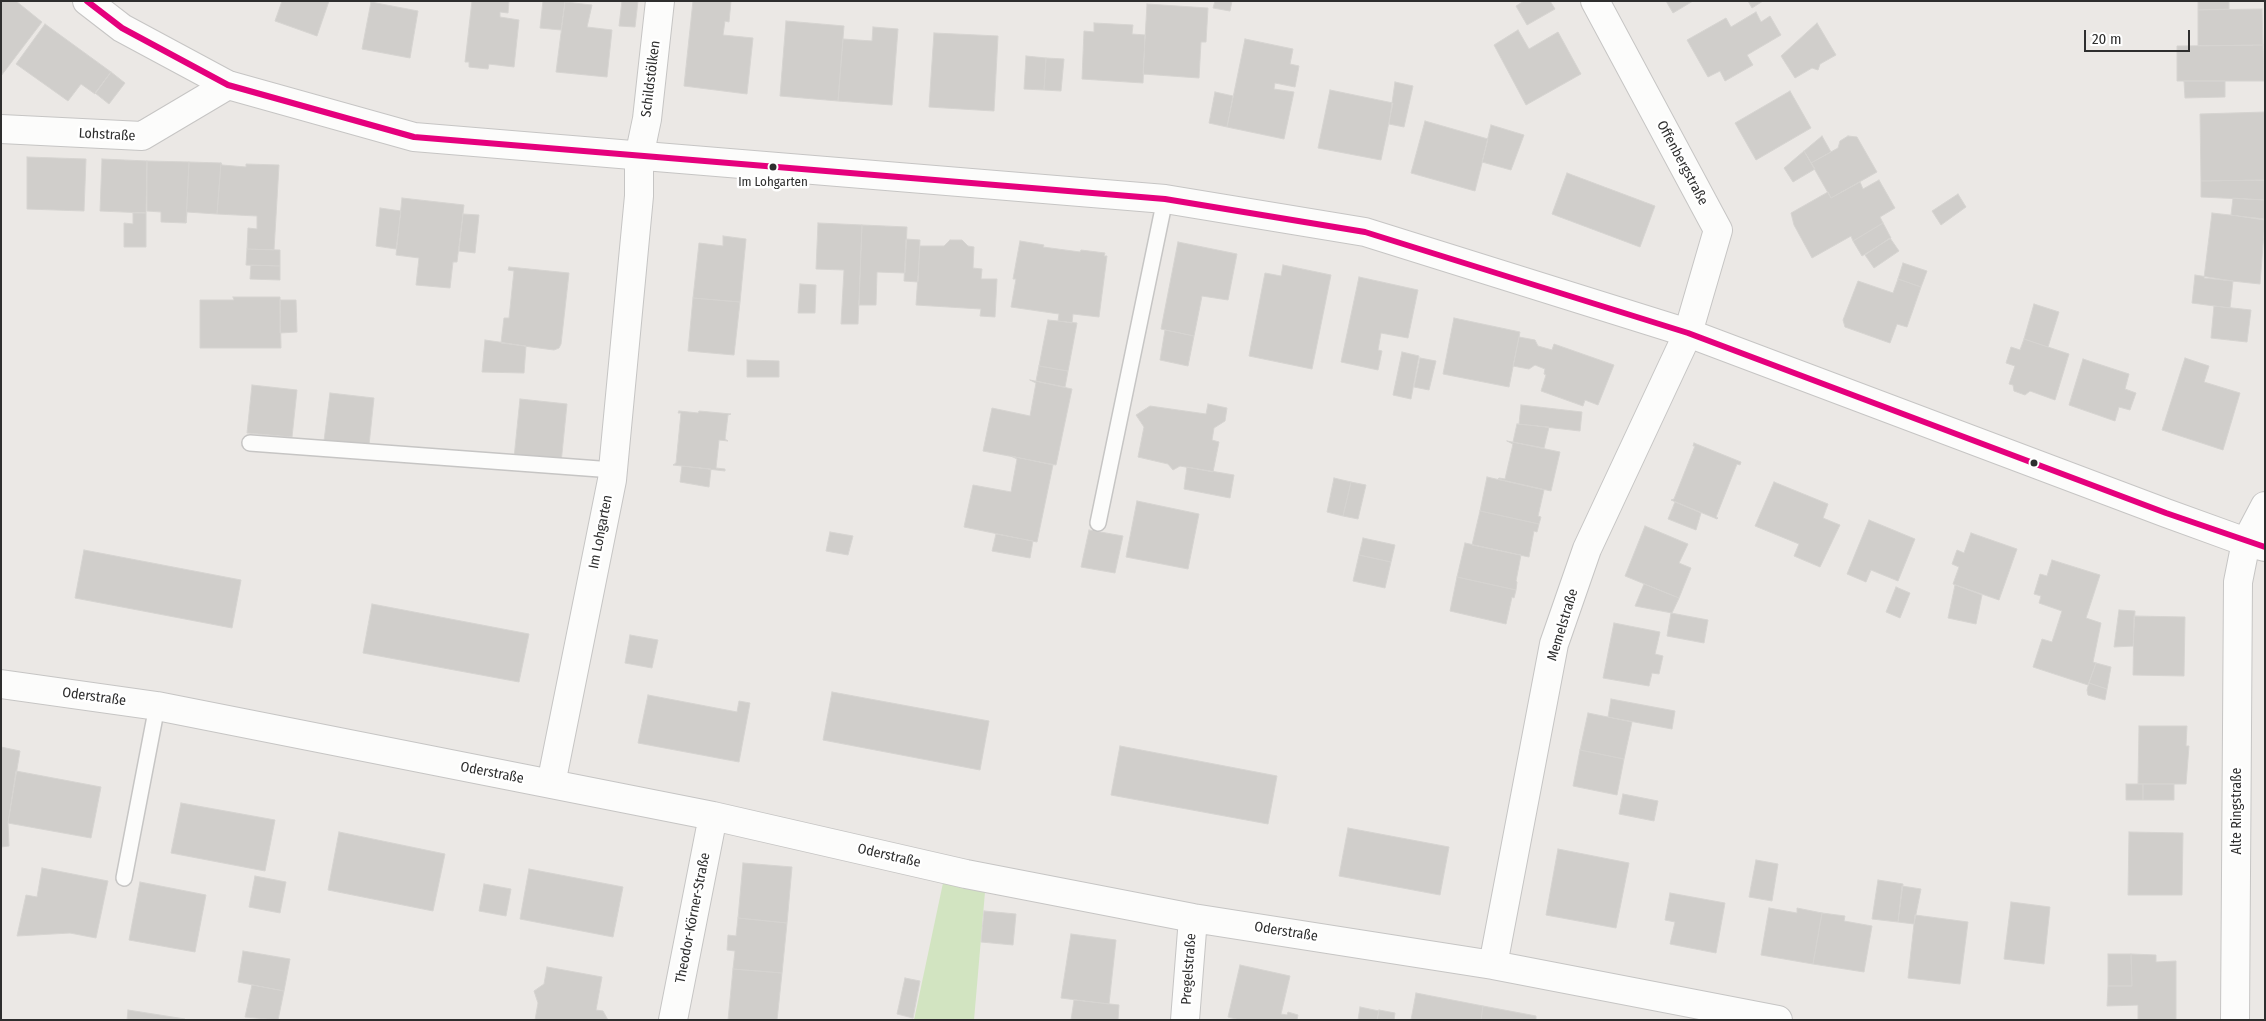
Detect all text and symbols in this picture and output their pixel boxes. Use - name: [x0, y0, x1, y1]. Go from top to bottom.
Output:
- scale bar: [2086, 20, 2192, 52]
- text: 20 m: [2092, 30, 2122, 48]
- street label: Schildstölken: [638, 40, 664, 118]
- street label: Offenbergstraße: [1653, 118, 1711, 208]
- street label: Lohstraße: [78, 125, 136, 145]
- marker: Im Lohgarten: [768, 162, 778, 172]
- place label: Im Lohgarten: [738, 174, 808, 190]
- unlabelled marker: [2029, 458, 2039, 468]
- street label: Im Lohgarten: [586, 494, 616, 570]
- street label: Memelstraße: [1544, 587, 1582, 663]
- street label: Oderstraße: [61, 684, 127, 710]
- street label: Oderstraße: [459, 759, 525, 787]
- street label: Alte Ringstraße: [2229, 768, 2245, 854]
- street label: Oderstraße: [856, 841, 922, 871]
- street label: Theodor-Körner-Straße: [672, 851, 714, 985]
- street label: Oderstraße: [1253, 919, 1319, 945]
- street label: Pregelstraße: [1178, 933, 1200, 1005]

